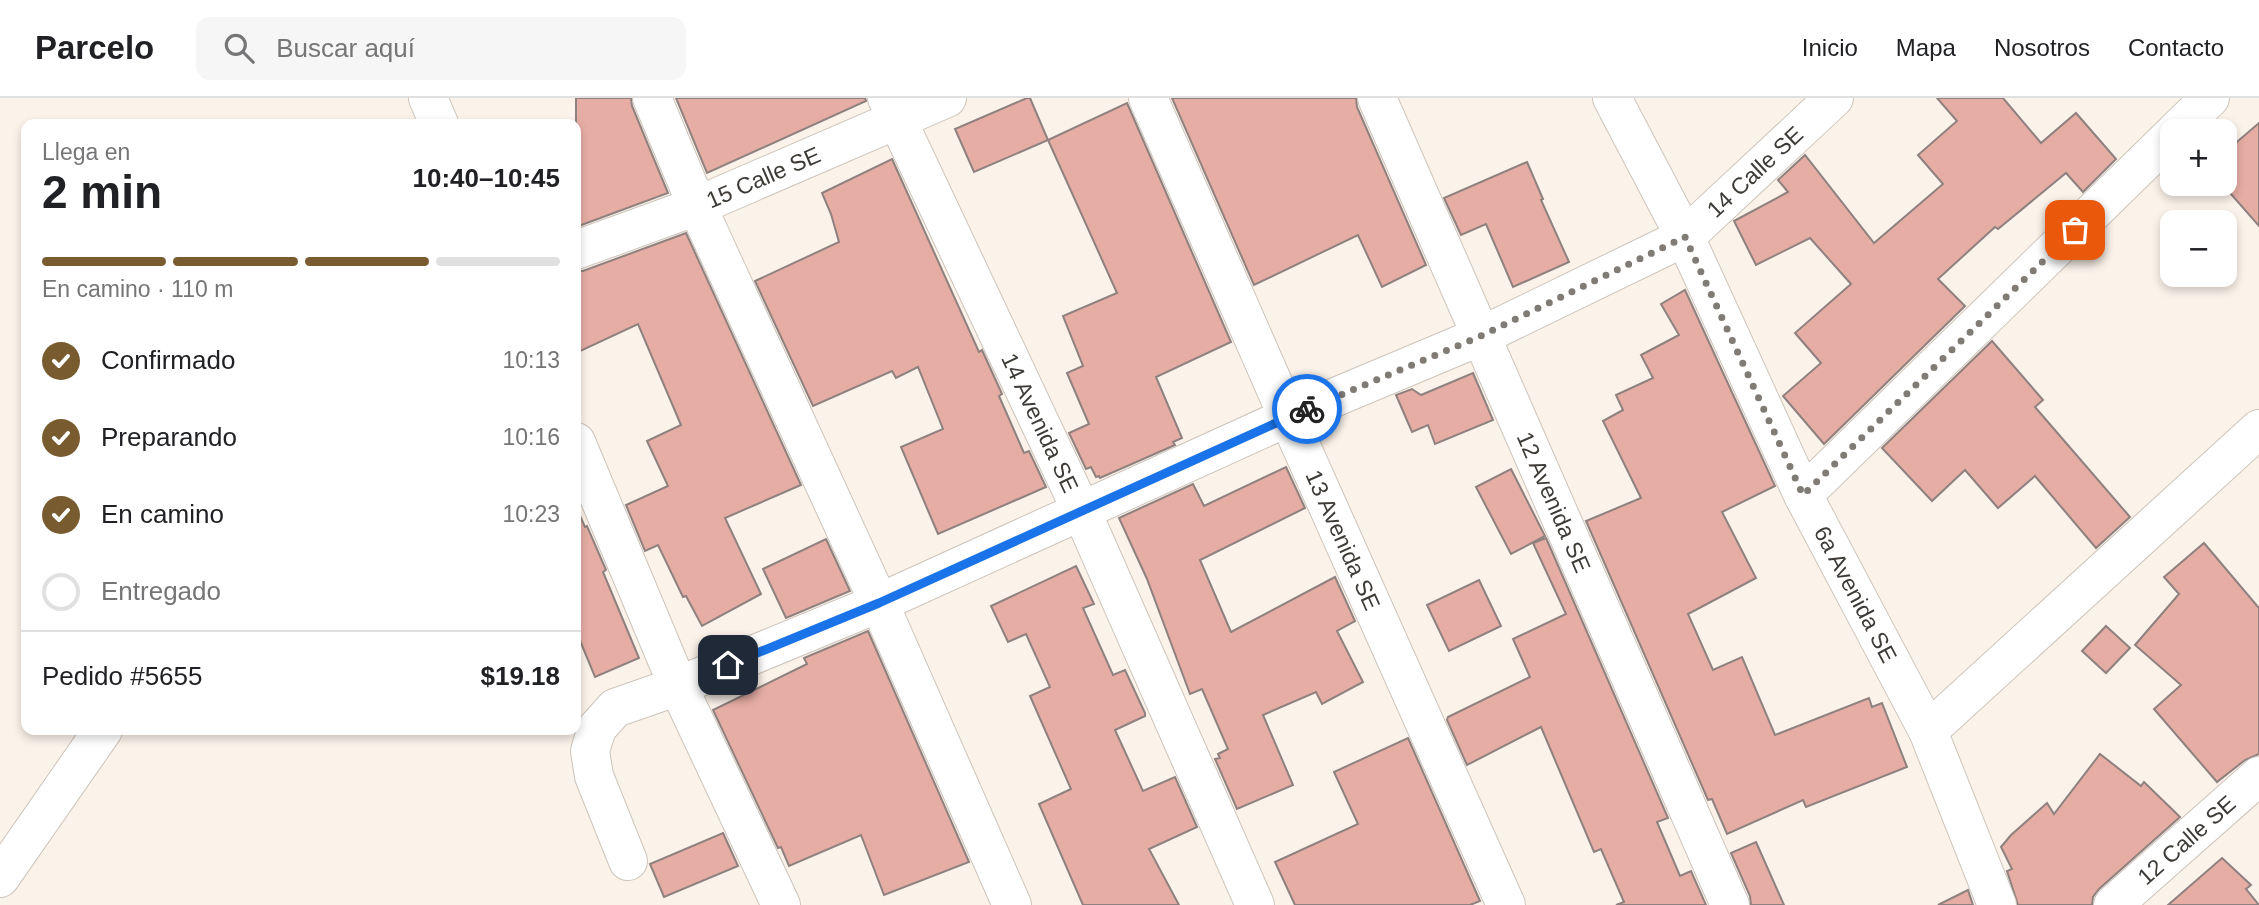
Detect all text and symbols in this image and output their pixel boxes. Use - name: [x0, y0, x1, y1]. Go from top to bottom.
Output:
- search box: [196, 17, 686, 80]
- text: Parcelo: [35, 29, 154, 66]
- icon: search: [220, 29, 258, 67]
- text: Buscar aquí: [276, 33, 415, 63]
- text: Inicio: [1802, 34, 1858, 61]
- text: Mapa: [1896, 34, 1956, 61]
- text: Nosotros: [1994, 34, 2090, 61]
- text: Contacto: [2128, 34, 2224, 61]
- map controls: [2160, 119, 2237, 287]
- button: +: [2160, 119, 2237, 196]
- street label: 14 Calle SE: [1702, 121, 1808, 223]
- text: Llega en: [42, 139, 130, 165]
- street label: 15 Calle SE: [702, 141, 824, 213]
- text: 10:40–10:45: [413, 163, 560, 193]
- text: 2 min: [42, 166, 162, 218]
- pin: [2045, 200, 2105, 260]
- button: −: [2160, 210, 2237, 287]
- icon: bag: [2056, 211, 2094, 249]
- text: En camino · 110 m: [42, 276, 233, 302]
- icon: check: [42, 342, 80, 380]
- text: Confirmado: [101, 345, 235, 375]
- text: 10:13: [502, 347, 560, 373]
- street label: 14 Avenida SE: [996, 349, 1084, 496]
- courier: [1272, 374, 1342, 444]
- icon: bike: [1288, 390, 1326, 428]
- icon: check: [42, 419, 80, 457]
- text: Preparando: [101, 422, 237, 452]
- text: 10:16: [502, 424, 560, 450]
- street label: 12 Avenida SE: [1512, 428, 1596, 576]
- street label: 13 Avenida SE: [1300, 466, 1385, 614]
- icon: check: [42, 496, 80, 534]
- text: En camino: [101, 499, 224, 529]
- text: 10:23: [502, 501, 560, 527]
- street label: 6a Avenida SE: [1809, 522, 1902, 667]
- text: Entregado: [101, 576, 221, 606]
- pin: [698, 635, 758, 695]
- icon: home: [709, 646, 747, 684]
- text: Pedido #5655: [42, 661, 202, 691]
- text: $19.18: [480, 661, 560, 691]
- street label: 12 Calle SE: [2132, 790, 2241, 890]

